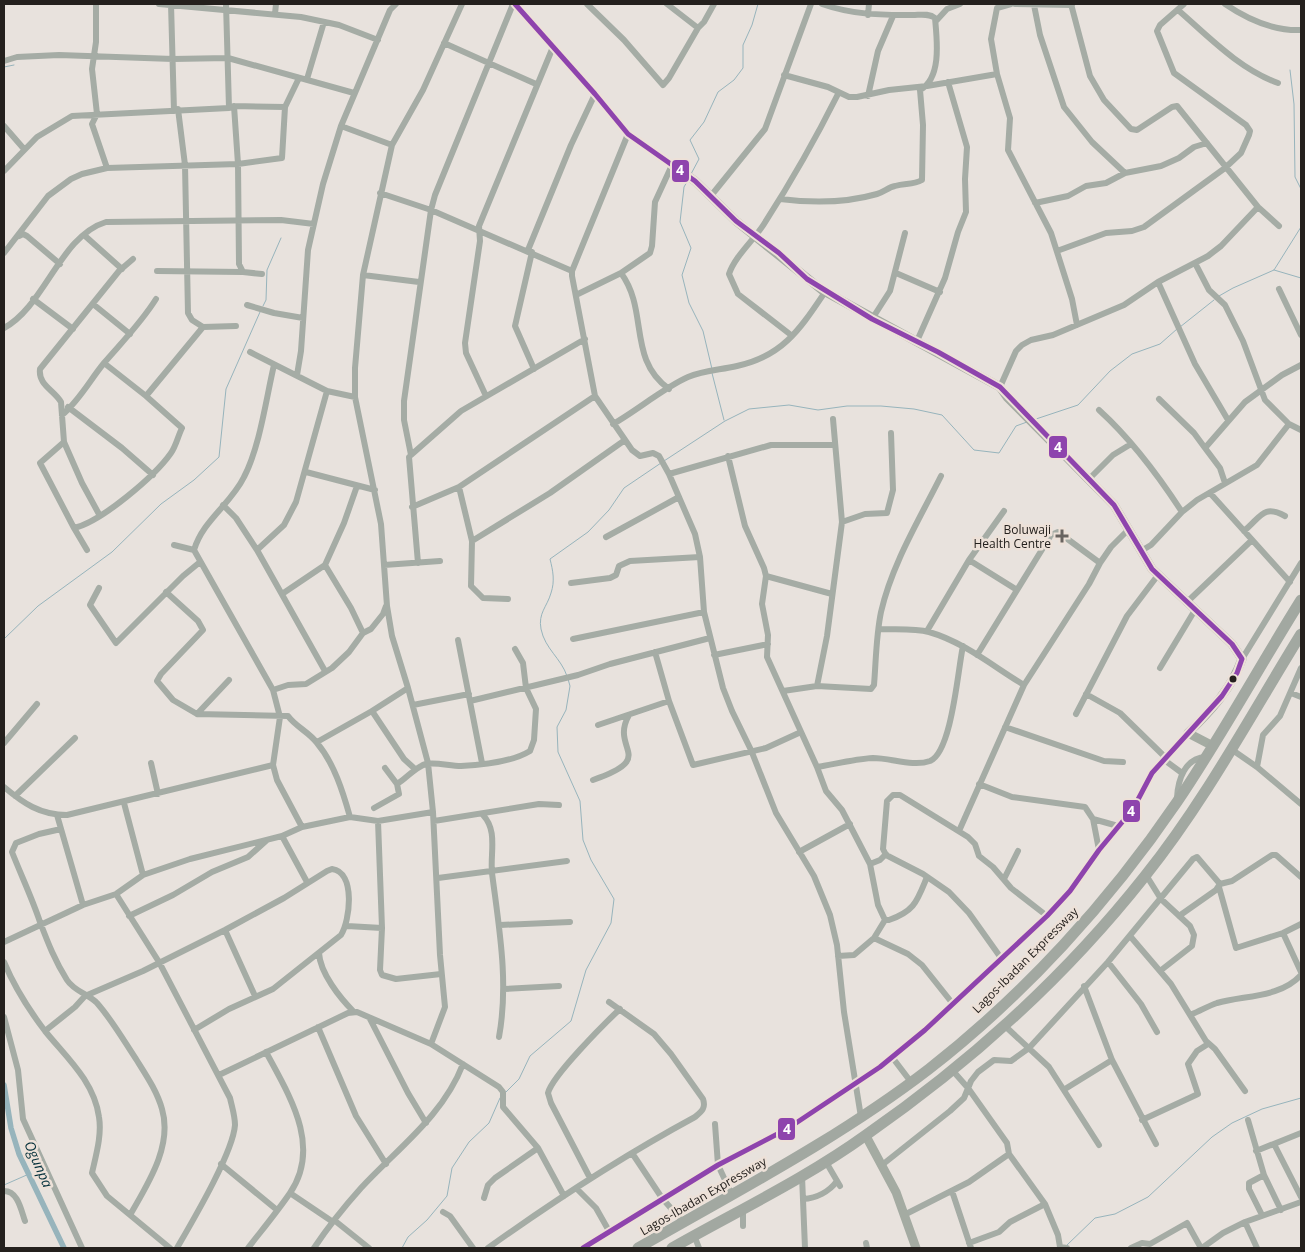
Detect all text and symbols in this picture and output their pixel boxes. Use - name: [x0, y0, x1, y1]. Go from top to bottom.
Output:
- line badge: 4: [671, 159, 690, 183]
- text: 4: [676, 160, 684, 179]
- line badge: 4: [1048, 435, 1068, 459]
- text: 4: [1054, 437, 1062, 456]
- place label: Boluwaji Health Centre: [973, 521, 1051, 552]
- marker: Boluwaji Health Centre: [1055, 529, 1069, 543]
- unlabelled marker: [1228, 674, 1238, 684]
- line badge: 4: [1122, 799, 1141, 823]
- text: 4: [1127, 801, 1135, 820]
- street label: Lagos-Ibadan Expressway: [968, 903, 1082, 1017]
- line badge: 4: [777, 1117, 796, 1141]
- text: 4: [783, 1119, 791, 1138]
- water label: Ogunpa: [20, 1138, 58, 1191]
- street label: Lagos-Ibadan Expressway: [637, 1152, 770, 1239]

